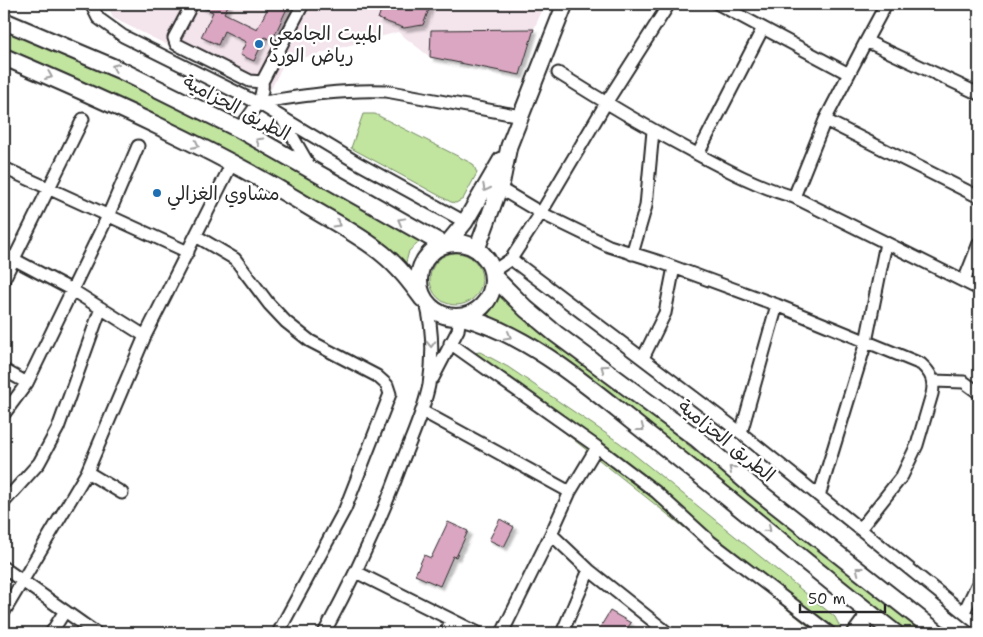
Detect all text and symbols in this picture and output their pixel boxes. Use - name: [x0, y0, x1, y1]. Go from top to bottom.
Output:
- place label: المبيت الجامعي رياض الورد: [269, 21, 382, 68]
- marker: المبيت الجامعي رياض الورد: [253, 38, 265, 50]
- one-way arrow: [111, 63, 120, 74]
- one-way arrow: [44, 69, 53, 80]
- street label: الطريق الحزامية: [179, 69, 295, 146]
- one-way arrow: [256, 137, 265, 147]
- one-way arrow: [191, 139, 200, 149]
- place label: مشاوي الغزالي: [167, 181, 280, 210]
- one-way arrow: [482, 183, 492, 192]
- marker: مشاوي الغزالي: [151, 187, 163, 199]
- one-way arrow: [397, 217, 406, 227]
- one-way arrow: [332, 218, 341, 228]
- one-way arrow: [502, 329, 511, 339]
- one-way arrow: [426, 340, 437, 348]
- one-way arrow: [600, 365, 610, 374]
- street label: الطريق الحزامية: [673, 394, 780, 487]
- one-way arrow: [635, 423, 644, 431]
- one-way arrow: [729, 466, 738, 474]
- one-way arrow: [762, 524, 771, 532]
- one-way arrow: [856, 568, 865, 576]
- scale bar: [800, 582, 886, 614]
- text: 50 m: [808, 589, 846, 609]

